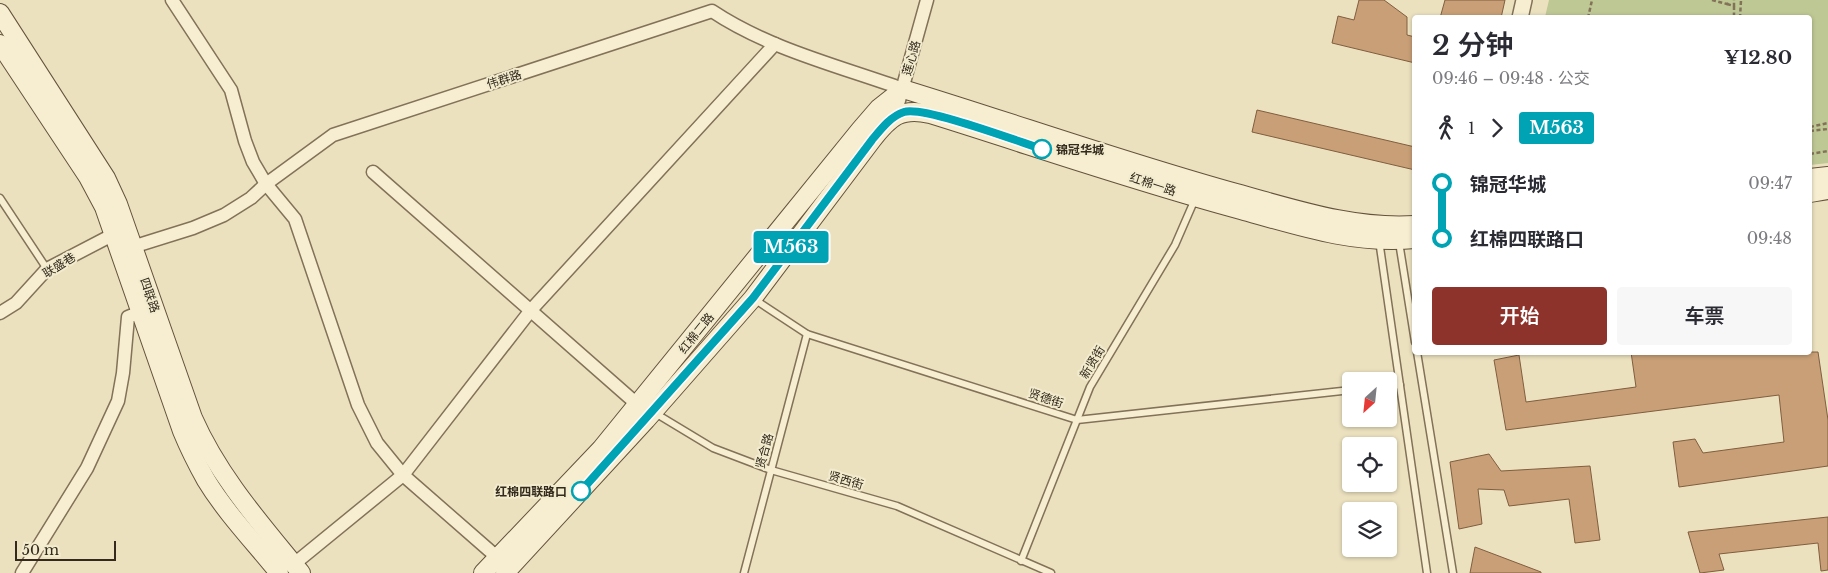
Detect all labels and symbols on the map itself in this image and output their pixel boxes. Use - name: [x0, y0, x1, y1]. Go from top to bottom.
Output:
- street label: 莲心路: [899, 39, 923, 77]
- street label: 伟群路: [485, 66, 523, 92]
- marker: 锦冠华城: [1032, 139, 1052, 159]
- place label: 锦冠华城: [1056, 142, 1104, 157]
- street label: 红棉一路: [1128, 169, 1178, 199]
- line badge: M563: [756, 231, 826, 263]
- street label: 联盛巷: [40, 249, 78, 281]
- street label: 四联路: [137, 276, 163, 314]
- street label: 红棉二路: [675, 310, 717, 356]
- street label: 新贤街: [1076, 343, 1108, 381]
- north arrow: [1342, 372, 1398, 428]
- street label: 贤德街: [1027, 385, 1065, 411]
- street label: 贤合路: [752, 432, 776, 470]
- street label: 贤西街: [827, 468, 865, 492]
- marker: 红棉四联路口: [571, 481, 591, 501]
- place label: 红棉四联路口: [495, 484, 567, 499]
- scale bar: [15, 538, 116, 561]

